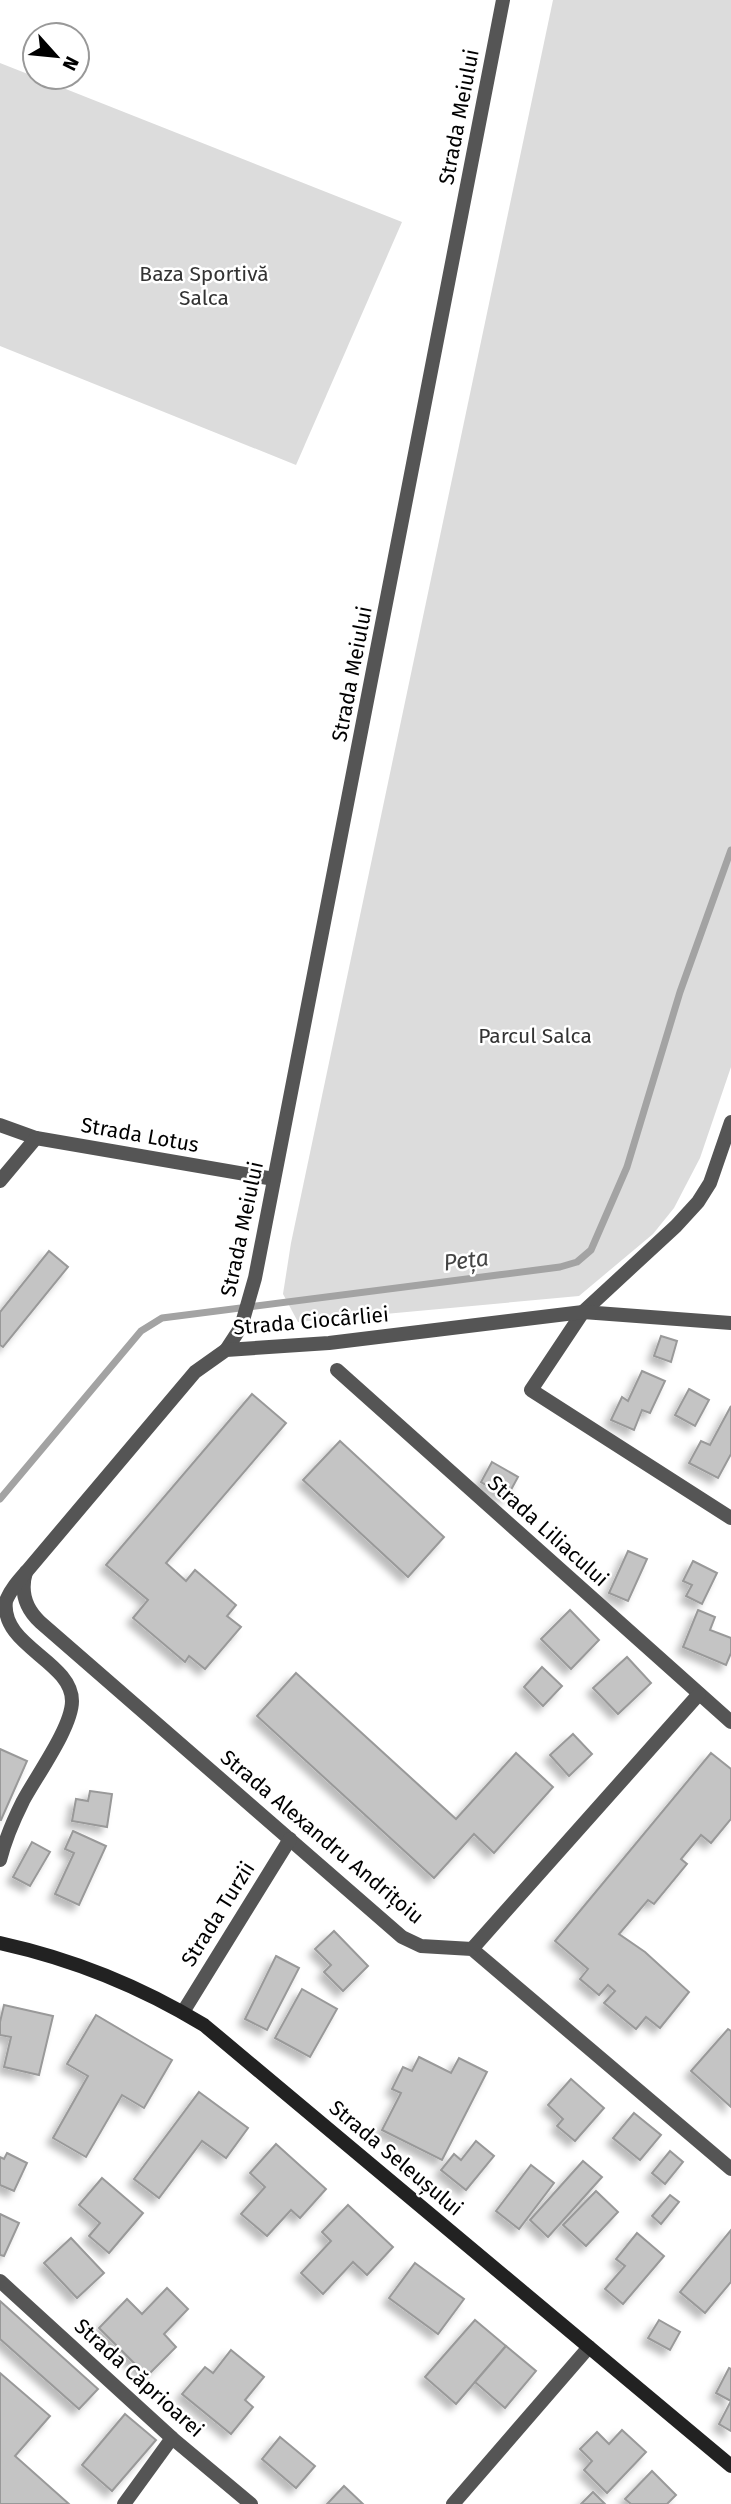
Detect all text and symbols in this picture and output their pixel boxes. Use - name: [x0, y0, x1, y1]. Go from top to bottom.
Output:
- north arrow: [21, 21, 91, 91]
- street label: Strada Meiului: [433, 47, 485, 187]
- text: N: [58, 53, 84, 74]
- park label: Baza Sportivă Salca: [139, 261, 269, 311]
- street label: Strada Meiului: [326, 604, 378, 744]
- park label: Parcul Salca: [478, 1023, 592, 1049]
- street label: Strada Lotus: [79, 1112, 201, 1158]
- street label: Strada Meiului: [215, 1159, 269, 1299]
- water label: Peța: [442, 1243, 490, 1278]
- street label: Strada Ciocârliei: [232, 1301, 390, 1341]
- street label: Strada Liliacului: [482, 1470, 614, 1592]
- street label: Strada Alexandru Andrițoiu: [215, 1744, 429, 1930]
- street label: Strada Turzii: [176, 1857, 260, 1971]
- street label: Strada Seleușului: [324, 2095, 468, 2221]
- street label: Strada Căprioarei: [69, 2313, 209, 2443]

